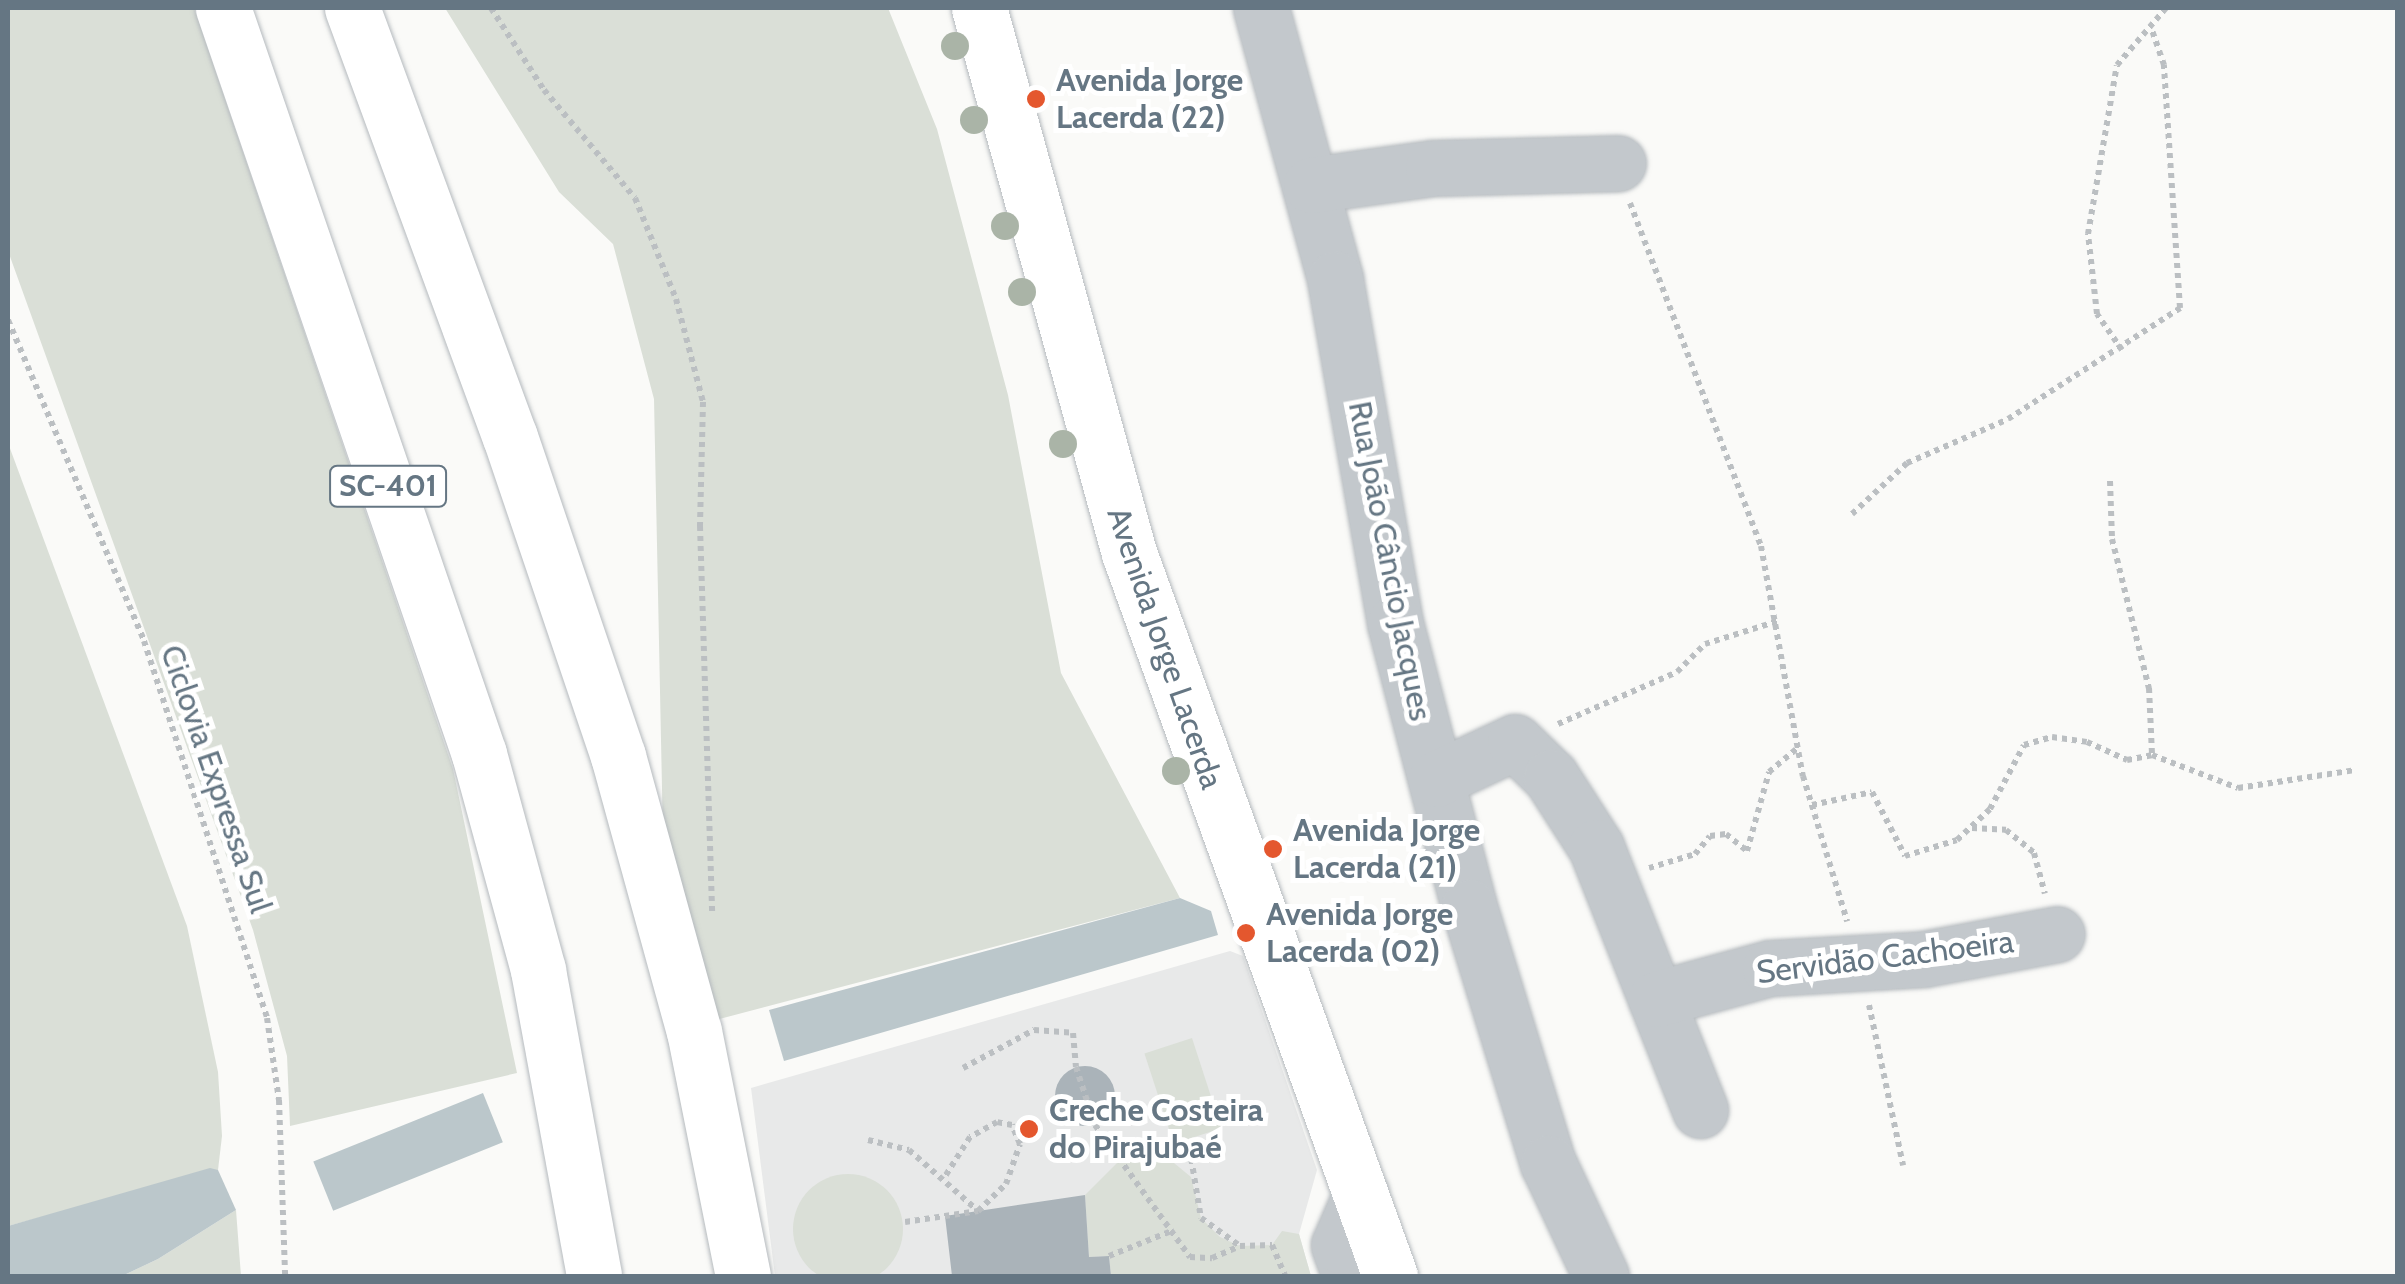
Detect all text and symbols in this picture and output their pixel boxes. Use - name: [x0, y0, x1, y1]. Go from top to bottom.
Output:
- place label: Avenida Jorge Lacerda (22): [1056, 62, 1243, 137]
- marker: Avenida Jorge Lacerda (22): [1025, 88, 1047, 110]
- street label: Rua João Câncio Jacques: [1340, 398, 1440, 724]
- road number: SC-401: [328, 461, 448, 511]
- street label: Avenida Jorge Lacerda: [1099, 502, 1231, 794]
- street label: Ciclovia Expressa Sul: [152, 640, 280, 918]
- place label: Avenida Jorge Lacerda (21): [1293, 812, 1480, 887]
- marker: Avenida Jorge Lacerda (21): [1262, 838, 1284, 860]
- place label: Avenida Jorge Lacerda (02): [1266, 896, 1453, 971]
- marker: Avenida Jorge Lacerda (02): [1235, 922, 1257, 944]
- street label: Servidão Cachoeira: [1754, 922, 2016, 992]
- place label: Creche Costeira do Pirajubaé: [1049, 1092, 1264, 1167]
- marker: Creche Costeira do Pirajubaé: [1018, 1118, 1040, 1140]

